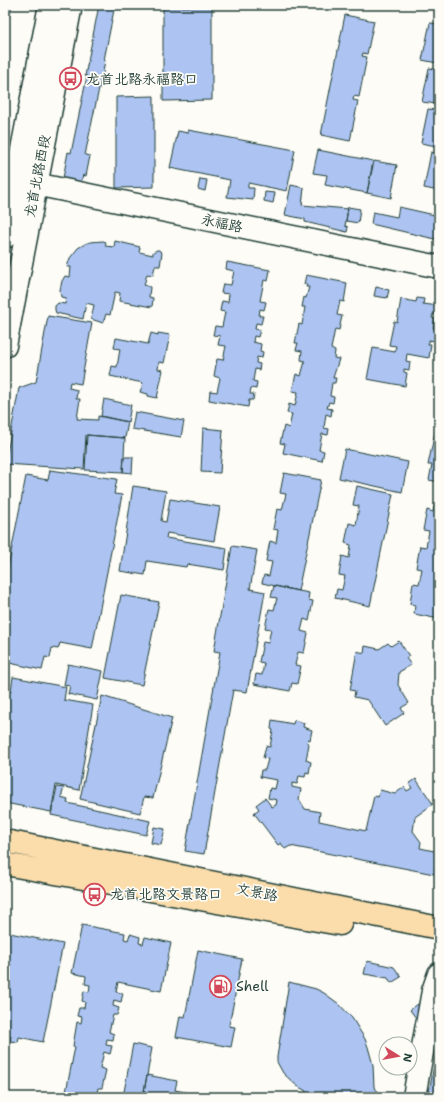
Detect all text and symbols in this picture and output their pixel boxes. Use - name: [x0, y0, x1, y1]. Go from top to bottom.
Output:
- bus stop icon: 龙首北路永福路口: [58, 66, 84, 92]
- place label: 龙首北路永福路口: [86, 70, 198, 88]
- street label: 龙首北路西段: [20, 133, 54, 219]
- street label: 永福路: [200, 210, 244, 236]
- street label: 文景路: [235, 879, 279, 905]
- bus stop icon: 龙首北路文景路口: [81, 881, 107, 907]
- place label: 龙首北路文景路口: [110, 885, 222, 903]
- fuel station icon: Shell: [207, 973, 233, 999]
- place label: Shell: [236, 977, 269, 995]
- north arrow: [378, 1036, 418, 1076]
- text: N: [399, 1052, 416, 1064]

